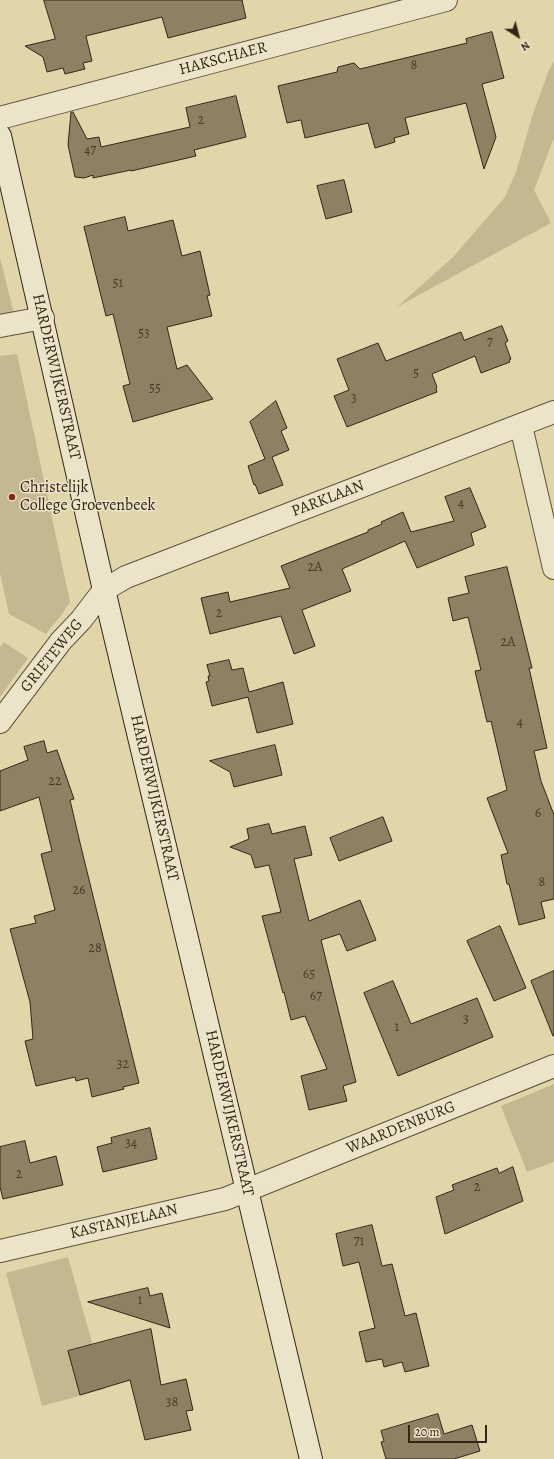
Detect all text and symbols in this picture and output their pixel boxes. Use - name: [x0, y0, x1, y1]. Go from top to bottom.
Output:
- north arrow: [498, 16, 538, 56]
- street label: HAKSCHAER: [177, 38, 269, 80]
- text: N: [518, 38, 533, 55]
- house number: 8: [411, 58, 417, 74]
- house number: 2: [198, 113, 204, 129]
- house number: 47: [84, 143, 96, 159]
- house number: 51: [113, 276, 123, 292]
- street label: HARDERWIJKERSTRAAT: [28, 292, 84, 462]
- house number: 53: [138, 326, 150, 342]
- house number: 7: [487, 335, 493, 351]
- house number: 5: [413, 366, 419, 382]
- house number: 55: [149, 381, 161, 397]
- house number: 3: [351, 391, 357, 407]
- street label: PARKLAAN: [289, 476, 367, 522]
- place label: Christelijk College Groevenbeek: [20, 478, 156, 516]
- marker: Christelijk College Groevenbeek: [7, 492, 17, 502]
- house number: 4: [458, 496, 464, 512]
- house number: 2A: [308, 560, 322, 576]
- house number: 2: [216, 606, 222, 622]
- street label: GRIETEWEG: [17, 616, 87, 696]
- house number: 2A: [501, 635, 515, 651]
- street label: HARDERWIJKERSTRAAT: [126, 713, 182, 883]
- house number: 4: [517, 715, 523, 731]
- house number: 22: [48, 774, 62, 790]
- house number: 6: [535, 806, 541, 822]
- house number: 8: [539, 875, 545, 891]
- house number: 26: [72, 883, 86, 899]
- house number: 28: [88, 941, 102, 957]
- house number: 65: [303, 967, 315, 983]
- house number: 67: [310, 989, 322, 1005]
- house number: 3: [463, 1012, 469, 1028]
- house number: 1: [395, 1020, 399, 1036]
- street label: HARDERWIJKERSTRAAT: [201, 1028, 257, 1198]
- house number: 32: [117, 1057, 129, 1073]
- street label: WAARDENBURG: [344, 1097, 458, 1159]
- house number: 34: [125, 1136, 137, 1152]
- house number: 2: [16, 1167, 22, 1183]
- house number: 2: [474, 1180, 480, 1196]
- street label: KASTANJELAAN: [68, 1200, 180, 1244]
- house number: 71: [354, 1234, 364, 1250]
- house number: 1: [138, 1293, 142, 1309]
- house number: 38: [166, 1395, 178, 1411]
- scale bar: [410, 1417, 489, 1443]
- text: 20 m: [415, 1424, 439, 1440]

